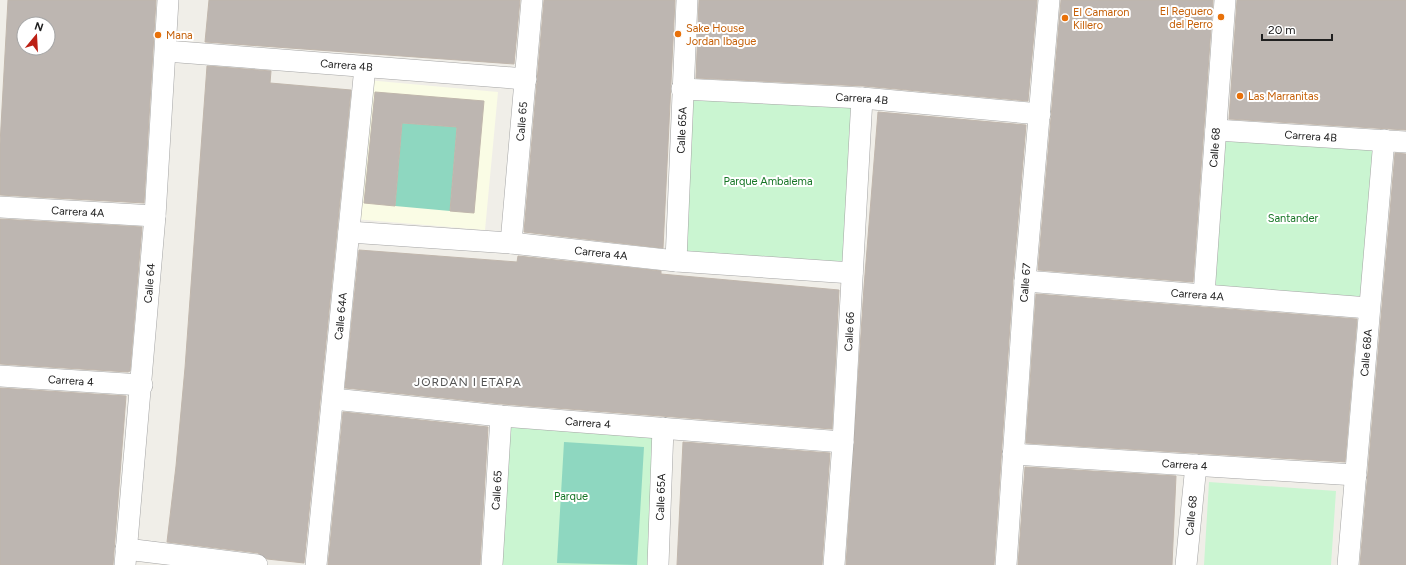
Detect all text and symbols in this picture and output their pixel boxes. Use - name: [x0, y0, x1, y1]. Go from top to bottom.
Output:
- place label: El Reguero del Perro: [1160, 5, 1213, 31]
- place label: El Camaron Killero: [1073, 6, 1129, 32]
- marker: El Reguero del Perro: [1216, 12, 1226, 22]
- marker: El Camaron Killero: [1060, 13, 1070, 23]
- north arrow: [16, 16, 56, 56]
- scale bar: [1262, 16, 1332, 42]
- text: N: [33, 19, 45, 34]
- place label: Sake House Jordan Ibague: [686, 22, 756, 48]
- text: 20 m: [1268, 23, 1296, 37]
- place label: Mana: [166, 29, 193, 42]
- marker: Sake House Jordan Ibague: [673, 29, 683, 39]
- marker: Mana: [153, 30, 163, 40]
- street label: Carrera 4B: [320, 57, 373, 74]
- place label: Las Marranitas: [1248, 90, 1319, 103]
- street label: Carrera 4B: [835, 91, 889, 107]
- marker: Las Marranitas: [1235, 91, 1245, 101]
- street label: Calle 65: [514, 101, 530, 142]
- street label: Calle 65A: [675, 106, 690, 154]
- street label: Calle 68: [1207, 127, 1223, 168]
- street label: Carrera 4B: [1284, 128, 1338, 145]
- park label: Parque Ambalema: [723, 175, 813, 188]
- street label: Carrera 4A: [51, 204, 105, 220]
- park label: Santander: [1268, 212, 1319, 225]
- street label: Carrera 4A: [574, 244, 629, 263]
- street label: Calle 64: [142, 262, 158, 304]
- street label: Calle 67: [1018, 262, 1034, 303]
- street label: Carrera 4A: [1170, 286, 1225, 304]
- street label: Calle 64A: [332, 291, 350, 341]
- street label: Calle 66: [842, 311, 857, 352]
- street label: Calle 68A: [1358, 328, 1375, 377]
- street label: Carrera 4: [48, 373, 94, 389]
- district label: JORDAN I ETAPA: [414, 375, 522, 389]
- street label: Carrera 4: [564, 415, 611, 431]
- street label: Carrera 4: [1161, 457, 1208, 473]
- street label: Calle 65: [489, 470, 505, 510]
- street label: Calle 65A: [654, 473, 668, 521]
- park label: Parque: [554, 490, 588, 503]
- street label: Calle 68: [1183, 494, 1200, 536]

